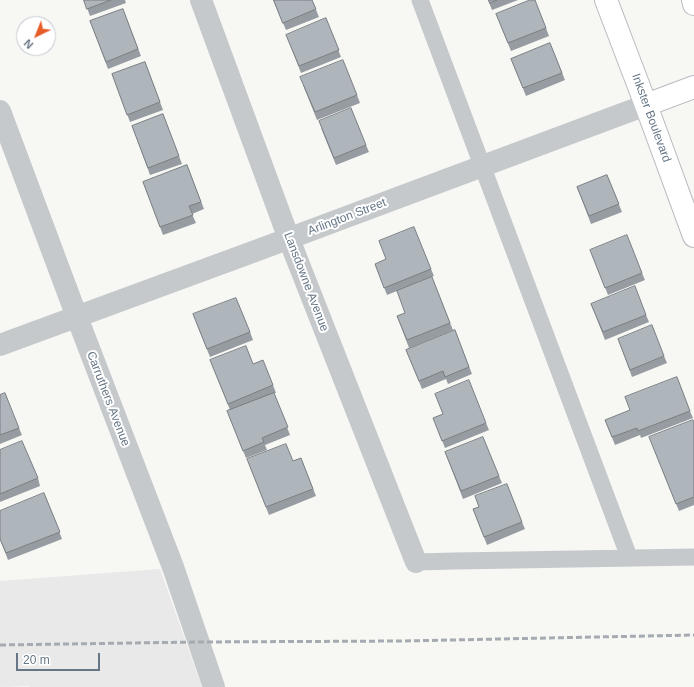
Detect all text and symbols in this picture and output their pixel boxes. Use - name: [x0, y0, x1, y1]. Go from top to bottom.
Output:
- north arrow: [16, 16, 56, 56]
- text: N: [22, 37, 36, 51]
- street label: Inkster Boulevard: [628, 72, 674, 164]
- street label: Arlington Street: [306, 195, 388, 239]
- street label: Lansdowne Avenue: [280, 230, 332, 334]
- street label: Carruthers Avenue: [83, 350, 133, 448]
- scale bar: [18, 645, 102, 671]
- text: 20 m: [23, 653, 50, 667]

